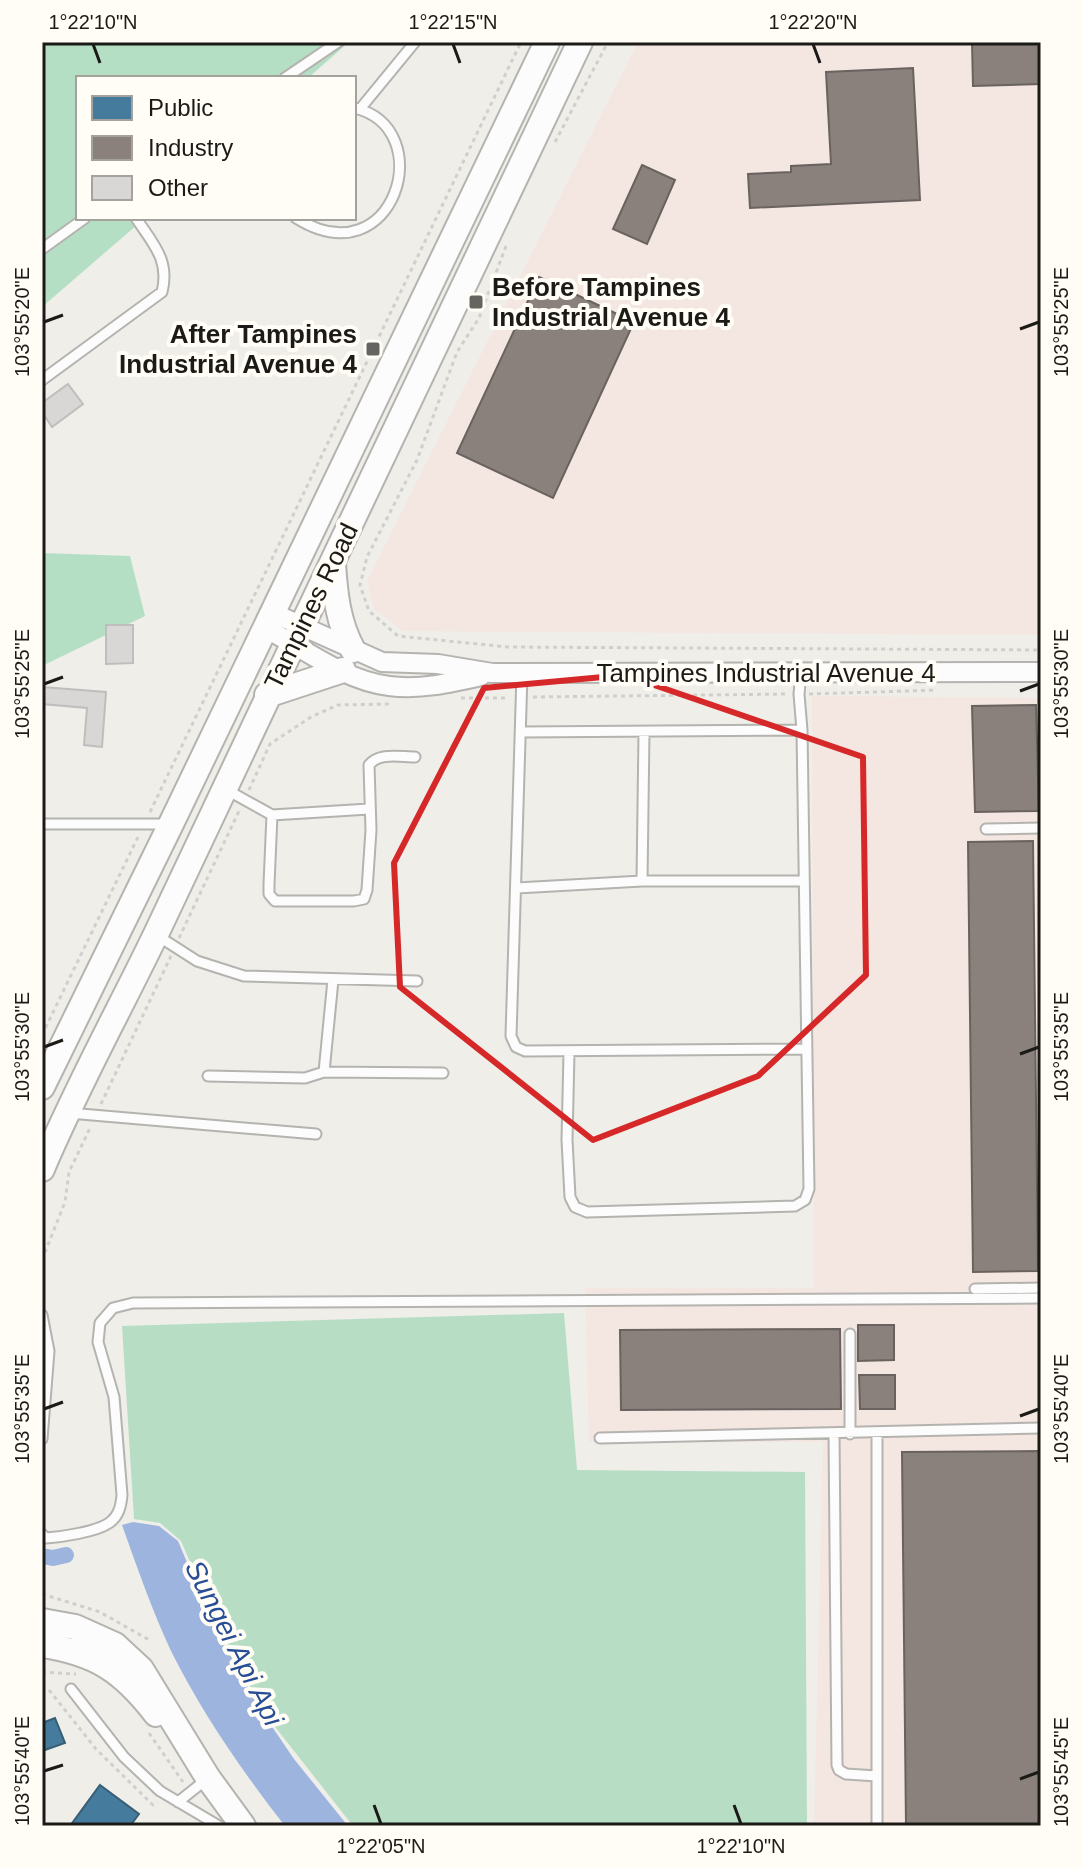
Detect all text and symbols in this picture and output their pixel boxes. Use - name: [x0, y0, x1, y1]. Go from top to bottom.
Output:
- text: 1°22'10"N: [49, 11, 137, 33]
- text: 1°22'15"N: [409, 11, 497, 33]
- text: 1°22'20"N: [769, 11, 857, 33]
- legend: [76, 76, 356, 220]
- text: Public: [148, 94, 213, 121]
- text: Industry: [148, 134, 233, 161]
- text: Other: [148, 174, 208, 201]
- text: 103°55'20"E: [11, 267, 33, 377]
- text: 103°55'25"E: [1050, 267, 1072, 377]
- place label: Before Tampines Industrial Avenue 4: [492, 272, 730, 332]
- marker: Before Tampines Industrial Avenue 4: [467, 293, 485, 311]
- place label: After Tampines Industrial Avenue 4: [119, 319, 358, 379]
- marker: After Tampines Industrial Avenue 4: [364, 340, 382, 358]
- street label: Tampines Road: [258, 518, 364, 694]
- text: 103°55'25"E: [11, 629, 33, 739]
- text: 103°55'30"E: [1050, 629, 1072, 739]
- street label: Tampines Industrial Avenue 4: [596, 658, 936, 688]
- text: 103°55'30"E: [11, 992, 33, 1102]
- text: 103°55'35"E: [1050, 992, 1072, 1102]
- text: 103°55'35"E: [11, 1354, 33, 1464]
- text: 103°55'40"E: [1050, 1354, 1072, 1464]
- water label: Sungei Api Api: [179, 1555, 289, 1732]
- text: 103°55'40"E: [11, 1716, 33, 1826]
- text: 103°55'45"E: [1050, 1717, 1072, 1827]
- text: 1°22'05"N: [337, 1835, 425, 1857]
- text: 1°22'10"N: [697, 1835, 785, 1857]

